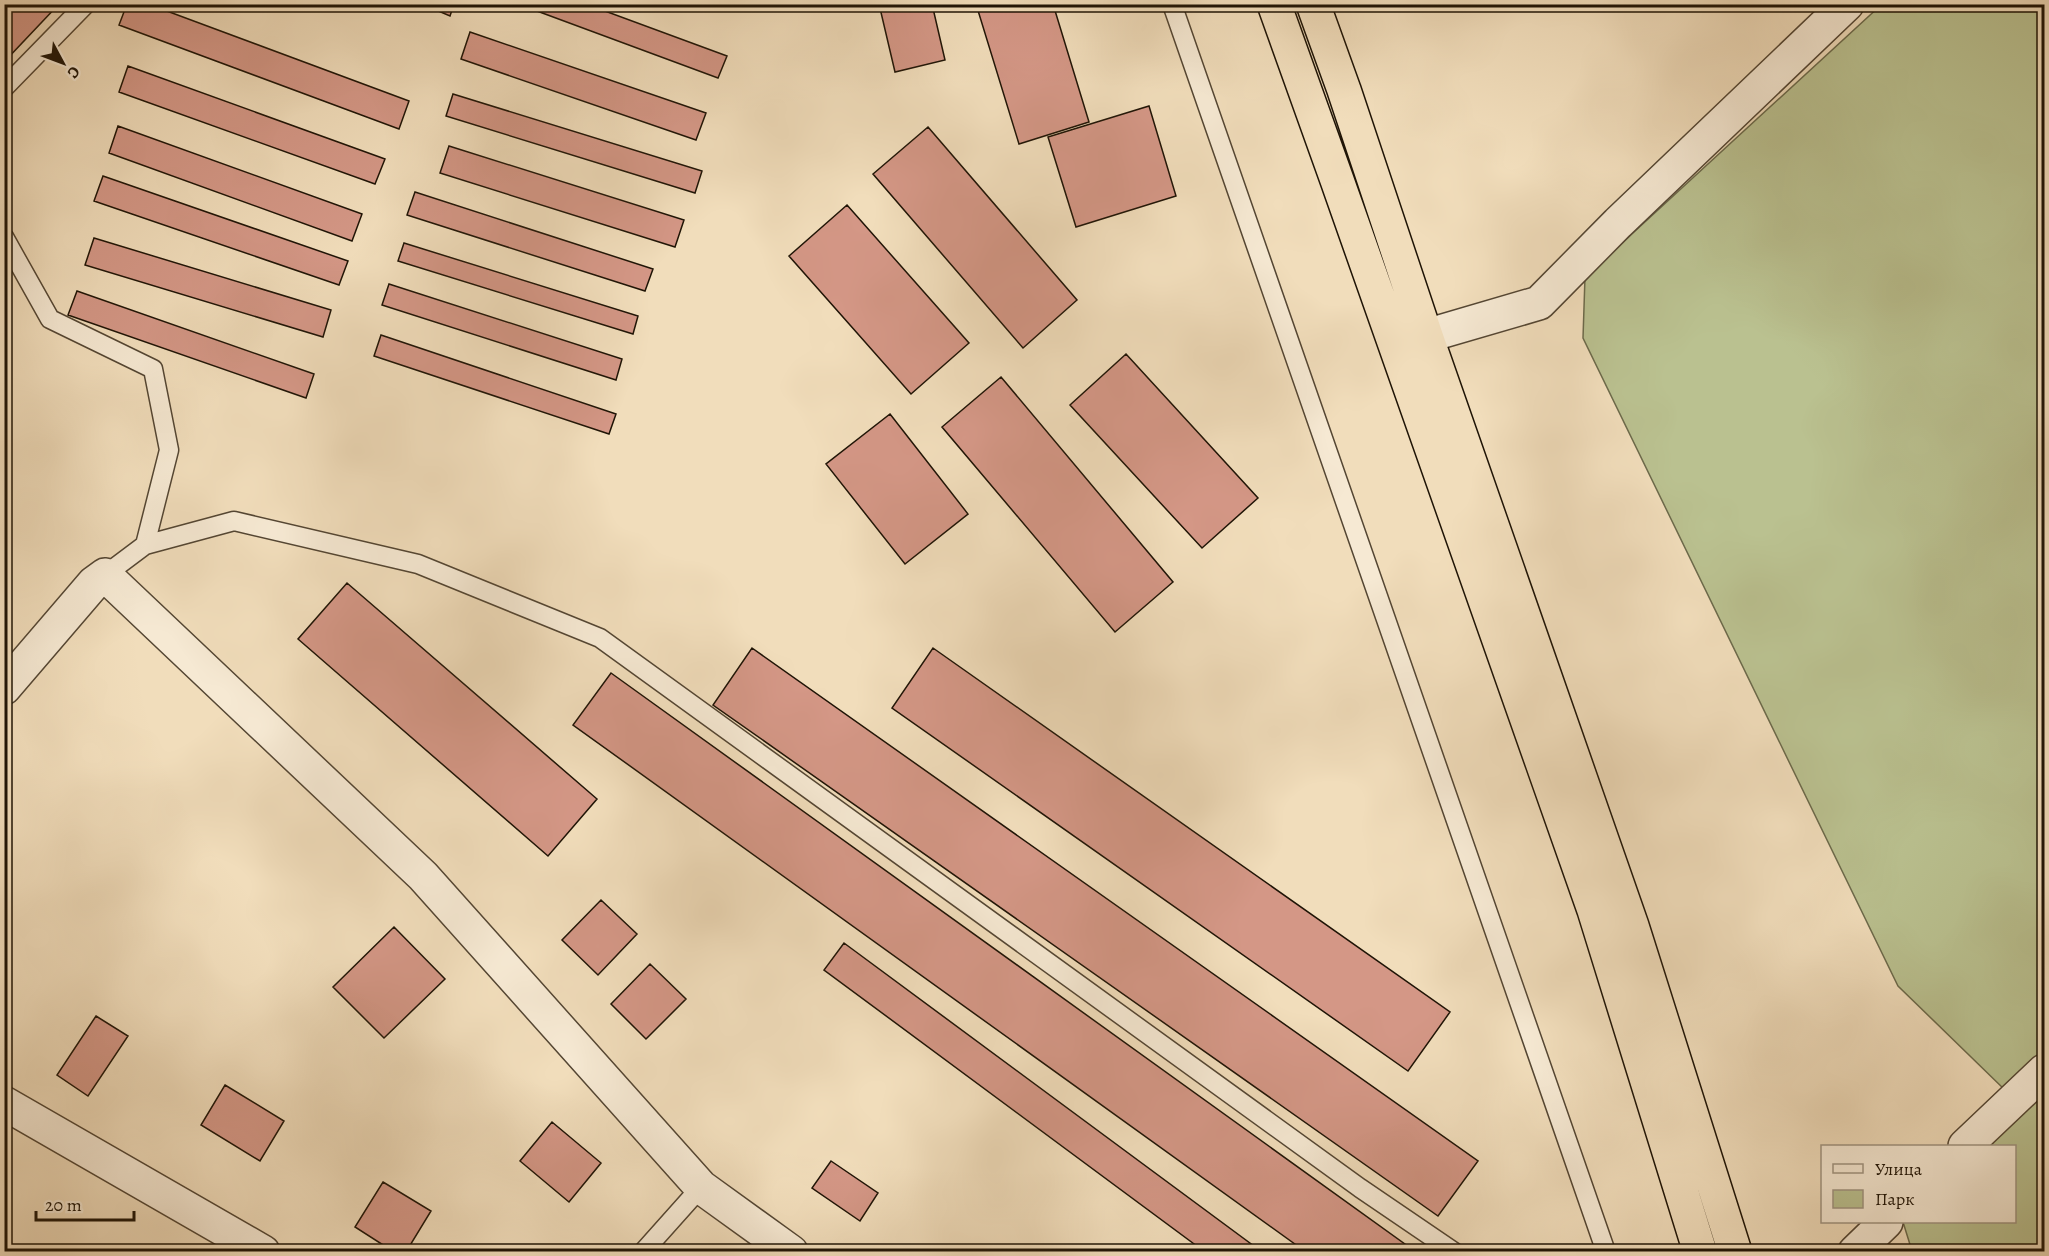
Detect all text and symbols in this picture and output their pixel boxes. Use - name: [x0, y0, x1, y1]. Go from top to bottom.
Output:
- north arrow: [33, 33, 93, 93]
- text: С: [62, 61, 85, 83]
- legend: [1821, 1145, 2016, 1223]
- text: Улица: [1875, 1157, 1923, 1181]
- scale bar: [36, 1184, 134, 1222]
- text: Парк: [1875, 1187, 1915, 1211]
- text: 20 m: [45, 1193, 82, 1217]

